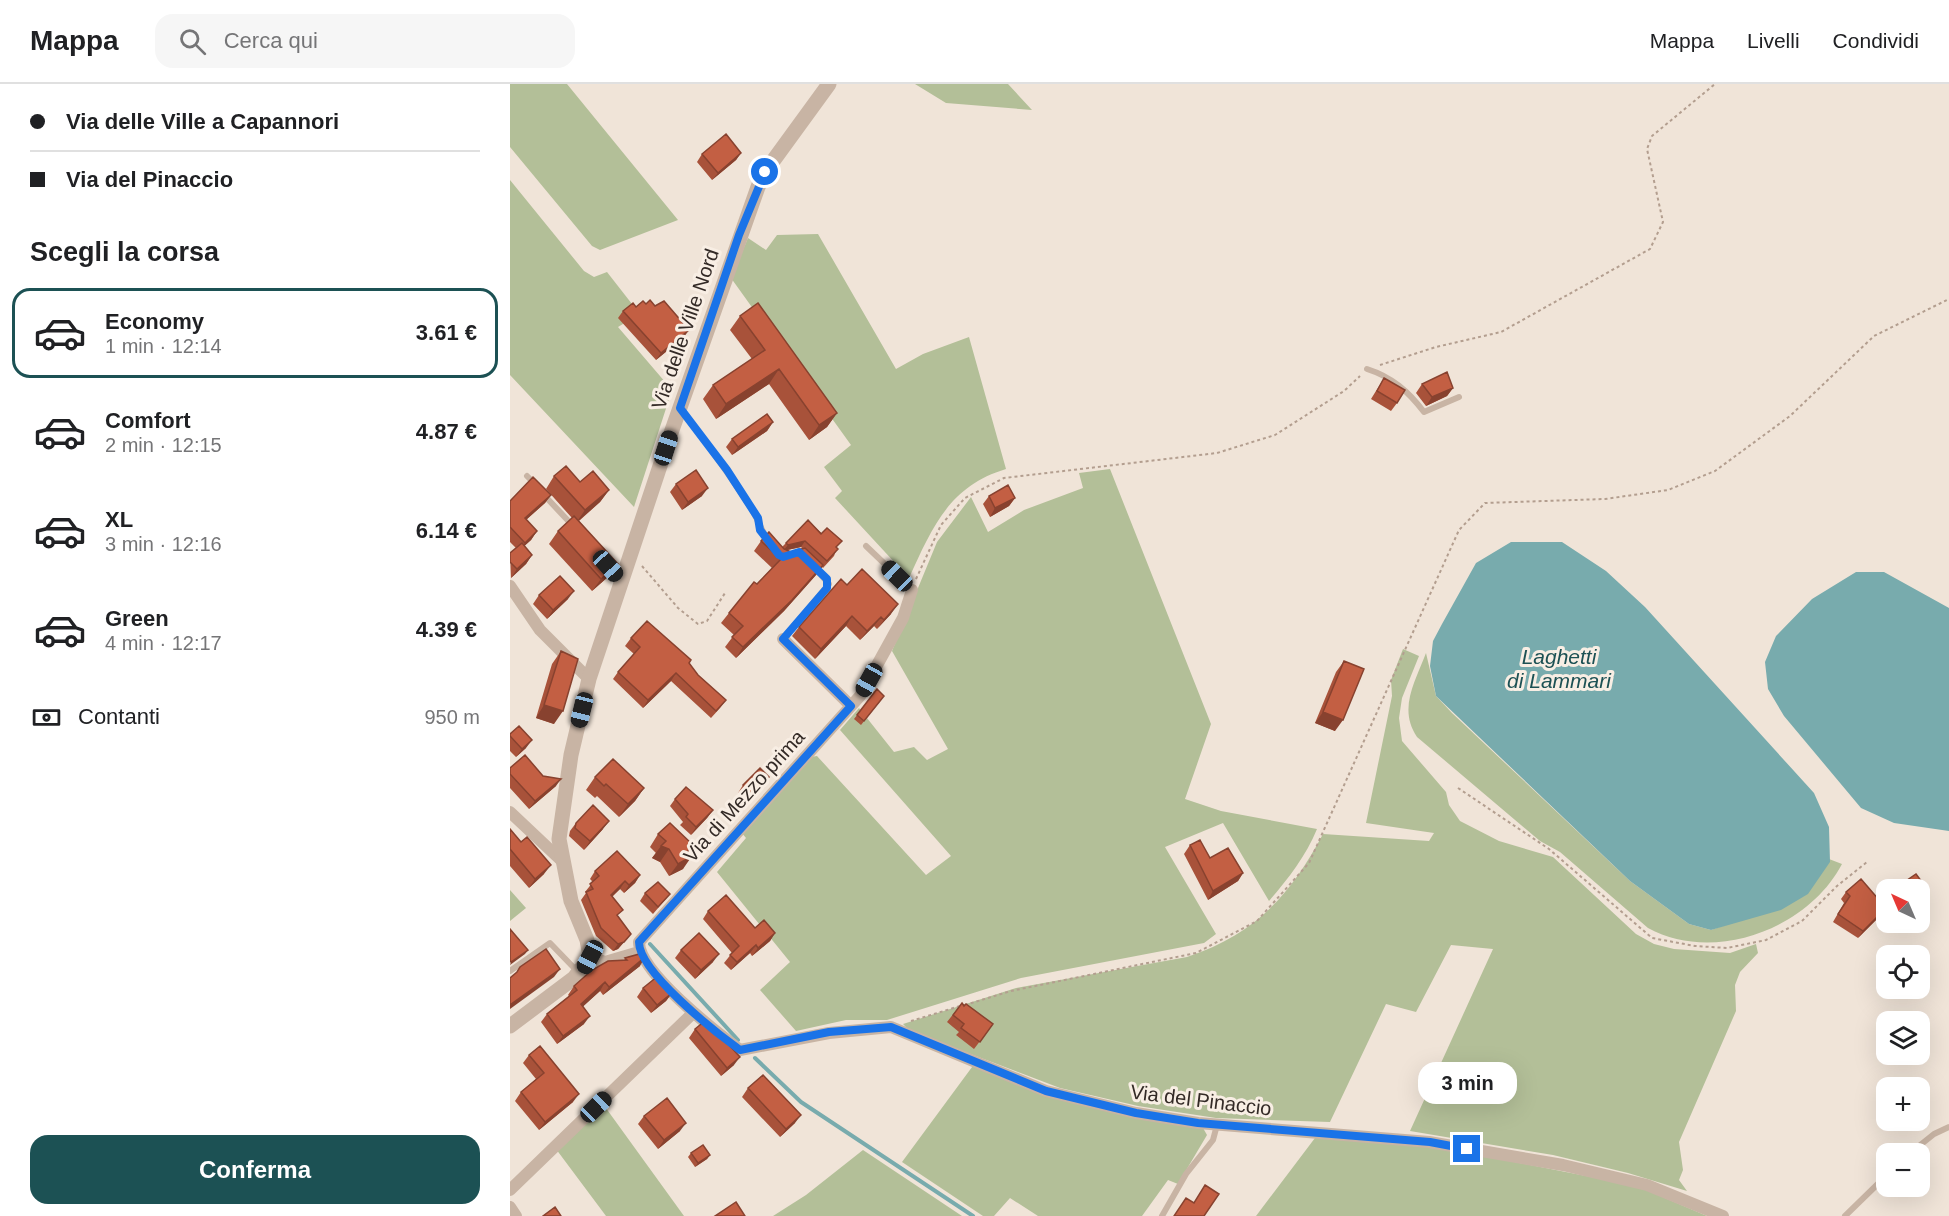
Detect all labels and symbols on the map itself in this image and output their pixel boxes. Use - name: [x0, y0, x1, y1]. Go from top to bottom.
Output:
- route start: [751, 158, 778, 185]
- street label: Via delle Ville Nord: [647, 246, 723, 412]
- car: [652, 428, 680, 468]
- car: [589, 547, 627, 585]
- car: [878, 557, 916, 595]
- water label: Laghetti di Lammari: [1507, 645, 1612, 692]
- car: [852, 660, 886, 700]
- car: [569, 690, 595, 730]
- street label: Via di Mezzo prima: [679, 725, 810, 866]
- north arrow: [1876, 879, 1930, 933]
- car: [574, 937, 606, 977]
- callout: 3 min: [1418, 1062, 1516, 1104]
- street label: Via del Pinaccio: [1129, 1080, 1273, 1120]
- car: [577, 1088, 615, 1126]
- route end: [1453, 1135, 1480, 1162]

